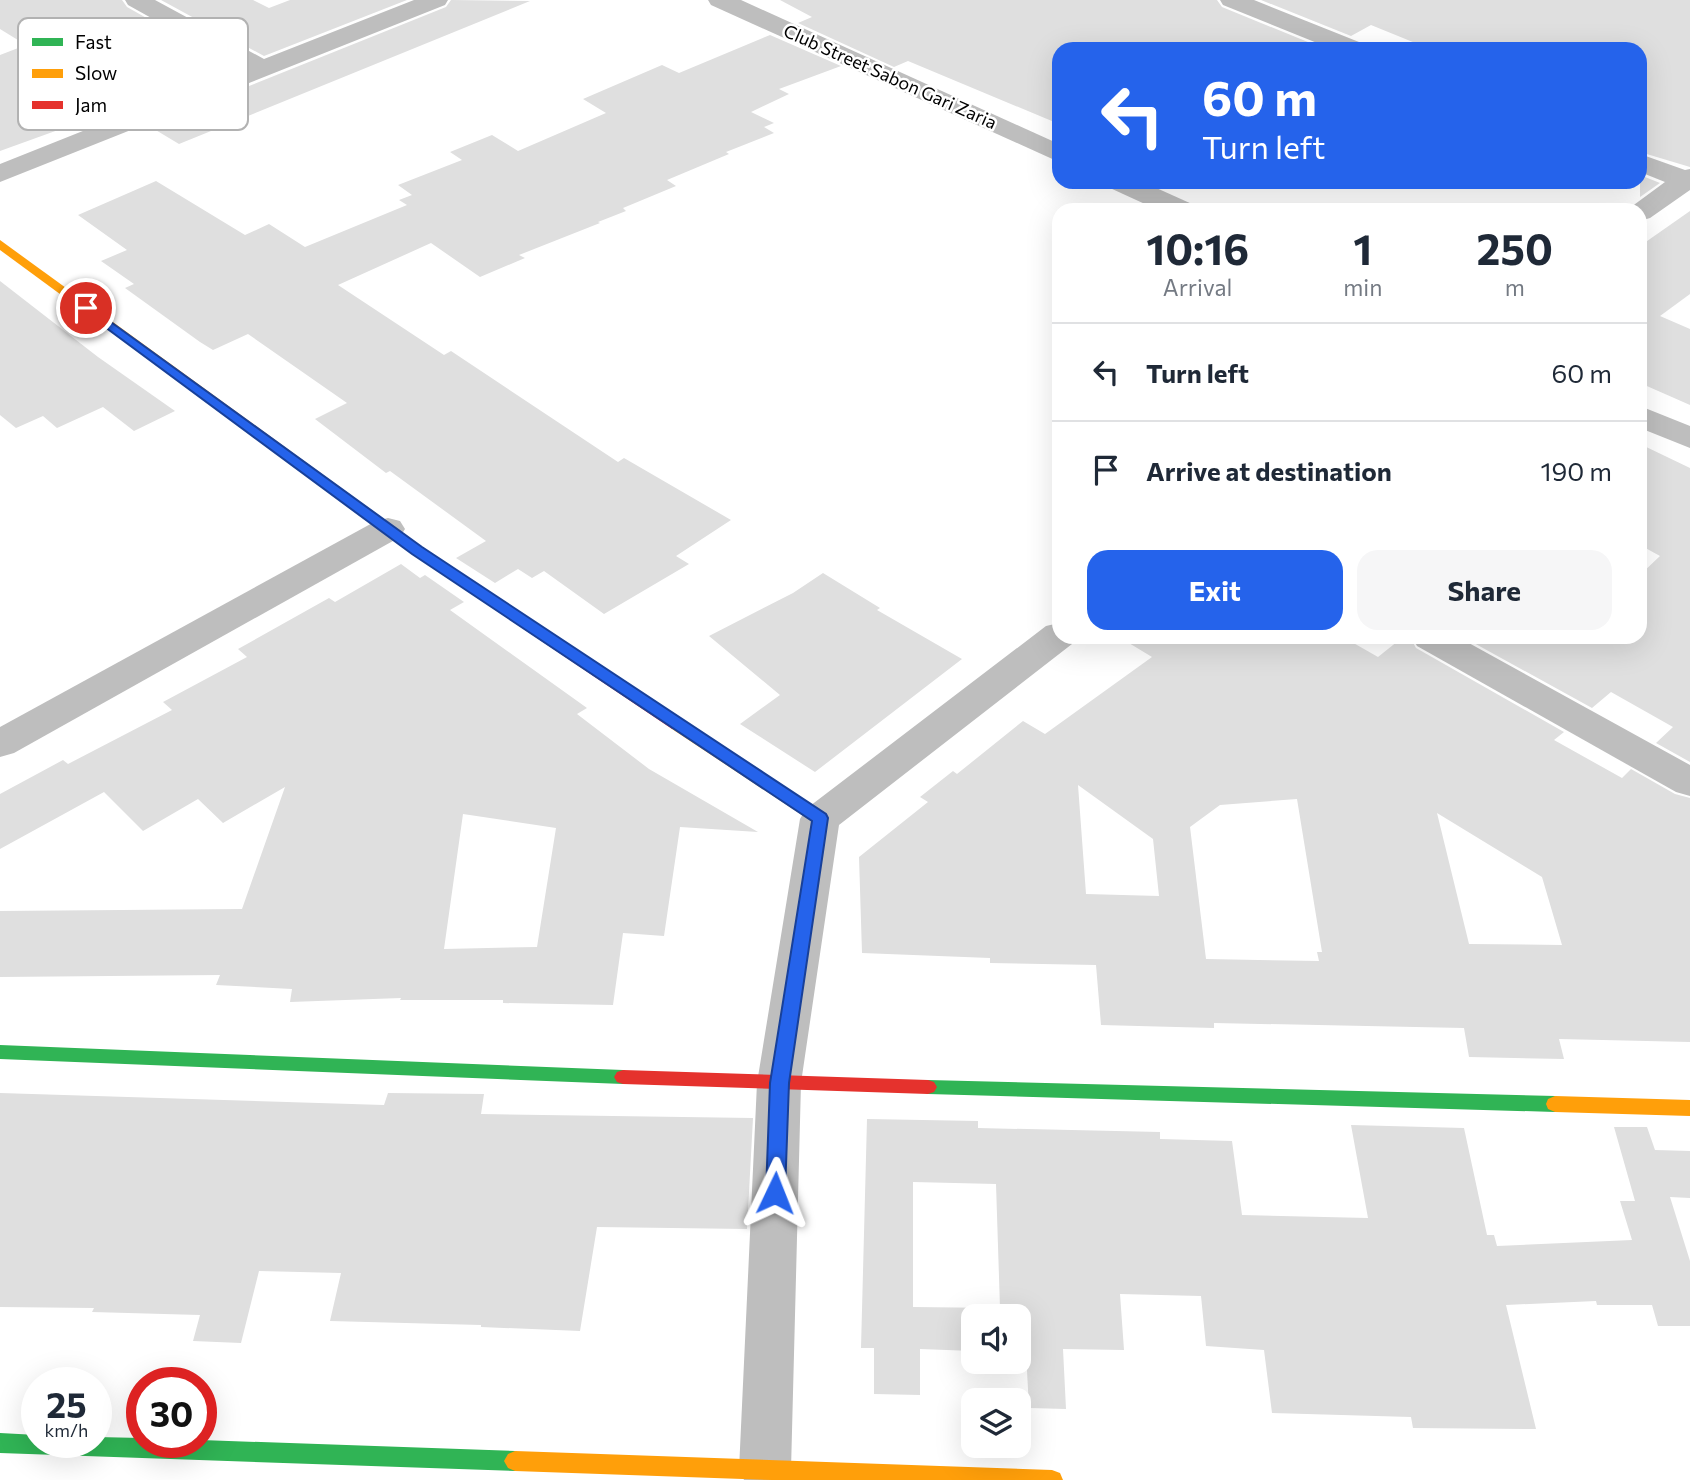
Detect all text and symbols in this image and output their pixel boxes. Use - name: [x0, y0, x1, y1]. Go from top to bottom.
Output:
- legend: [18, 18, 248, 130]
- street label: Club Street Sabon Gari Zaria: [780, 19, 1000, 133]
- text: Fast: [75, 30, 112, 53]
- text: Slow: [75, 61, 117, 84]
- text: 60 m: [1202, 66, 1317, 126]
- icon: left: [1087, 70, 1178, 161]
- text: Jam: [75, 93, 107, 116]
- text: Turn left: [1202, 126, 1326, 166]
- text: 10:16: [1146, 222, 1249, 274]
- text: 1: [1353, 222, 1372, 274]
- text: 250: [1477, 222, 1553, 274]
- text: Arrival: [1163, 273, 1232, 301]
- text: min: [1343, 273, 1382, 301]
- text: m: [1505, 273, 1525, 301]
- pin: [56, 278, 116, 338]
- icon: arrive: [67, 289, 105, 327]
- icon: left: [1087, 353, 1125, 391]
- text: Turn left: [1146, 357, 1249, 388]
- text: 60 m: [1552, 357, 1612, 388]
- icon: arrive: [1087, 451, 1125, 489]
- text: Arrive at destination: [1146, 455, 1392, 486]
- text: 190 m: [1540, 455, 1612, 486]
- button: Exit: [1087, 550, 1343, 630]
- button: Share: [1357, 550, 1612, 630]
- position arrow: [738, 1156, 812, 1230]
- map controls: [961, 1304, 1031, 1458]
- button: sound: [961, 1304, 1031, 1374]
- speed limit sign: 30: [126, 1367, 217, 1458]
- text: 25: [46, 1382, 87, 1425]
- button: layers: [961, 1388, 1031, 1458]
- text: km/h: [45, 1419, 88, 1441]

